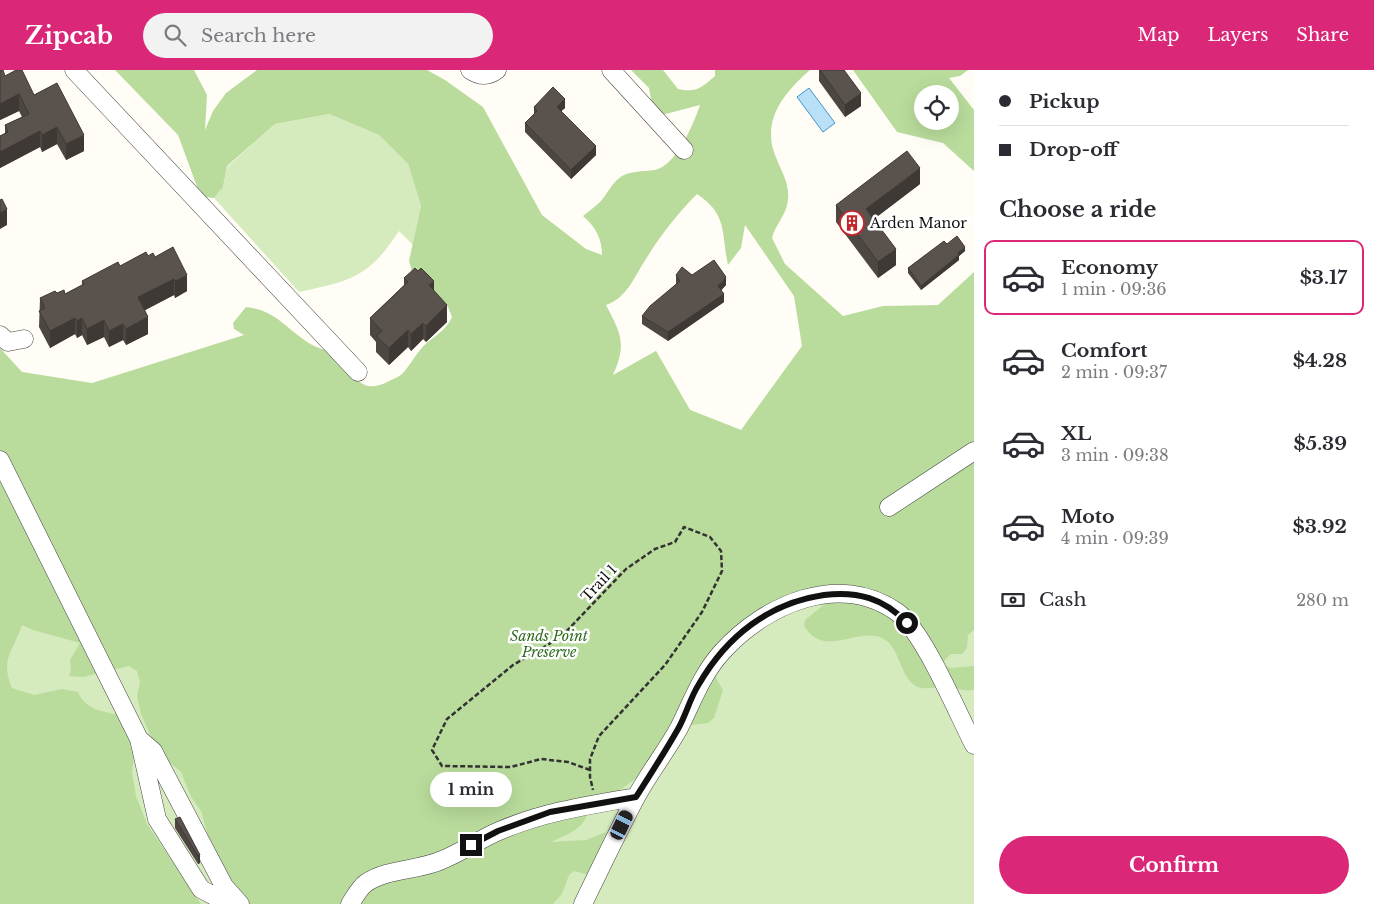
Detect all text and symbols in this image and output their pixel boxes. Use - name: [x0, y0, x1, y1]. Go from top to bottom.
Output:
- search box: [143, 13, 493, 58]
- text: Zipcab: [25, 21, 113, 50]
- icon: search: [161, 21, 189, 49]
- text: Search here: [201, 24, 316, 47]
- text: Map: [1138, 24, 1179, 46]
- text: Layers: [1207, 24, 1268, 46]
- text: Share: [1296, 24, 1349, 46]
- map controls: [914, 85, 959, 130]
- button: locate: [914, 85, 959, 130]
- text: Pickup: [1029, 90, 1100, 113]
- text: Drop-off: [1029, 138, 1118, 161]
- text: Choose a ride: [999, 196, 1156, 223]
- building icon: Arden Manor: [839, 210, 865, 236]
- place label: Arden Manor: [869, 214, 967, 232]
- icon: car: [1001, 255, 1046, 300]
- text: Economy: [1061, 256, 1158, 279]
- text: $3.17: [1300, 266, 1347, 289]
- text: 1 min · 09:36: [1061, 279, 1167, 299]
- icon: car: [1001, 338, 1046, 383]
- text: Comfort: [1061, 339, 1148, 362]
- text: $4.28: [1293, 349, 1347, 372]
- text: 2 min · 09:37: [1061, 362, 1167, 382]
- icon: car: [1001, 421, 1046, 466]
- text: XL: [1061, 422, 1091, 445]
- text: $5.39: [1294, 432, 1347, 455]
- text: 3 min · 09:38: [1061, 445, 1169, 465]
- icon: car: [1001, 504, 1046, 549]
- text: Moto: [1061, 505, 1115, 528]
- text: $3.92: [1293, 515, 1347, 538]
- text: 4 min · 09:39: [1061, 528, 1169, 548]
- street label: Trail 1: [577, 561, 621, 605]
- icon: cash: [999, 586, 1027, 614]
- text: Cash: [1039, 588, 1086, 611]
- text: 280 m: [1296, 590, 1349, 610]
- route start: [896, 612, 918, 634]
- park label: Sands Point Preserve: [510, 627, 589, 661]
- callout: 1 min: [430, 772, 512, 808]
- text: 1 min: [448, 779, 494, 799]
- car: [608, 808, 635, 842]
- route end: [460, 834, 482, 856]
- button: Confirm: [999, 836, 1349, 894]

